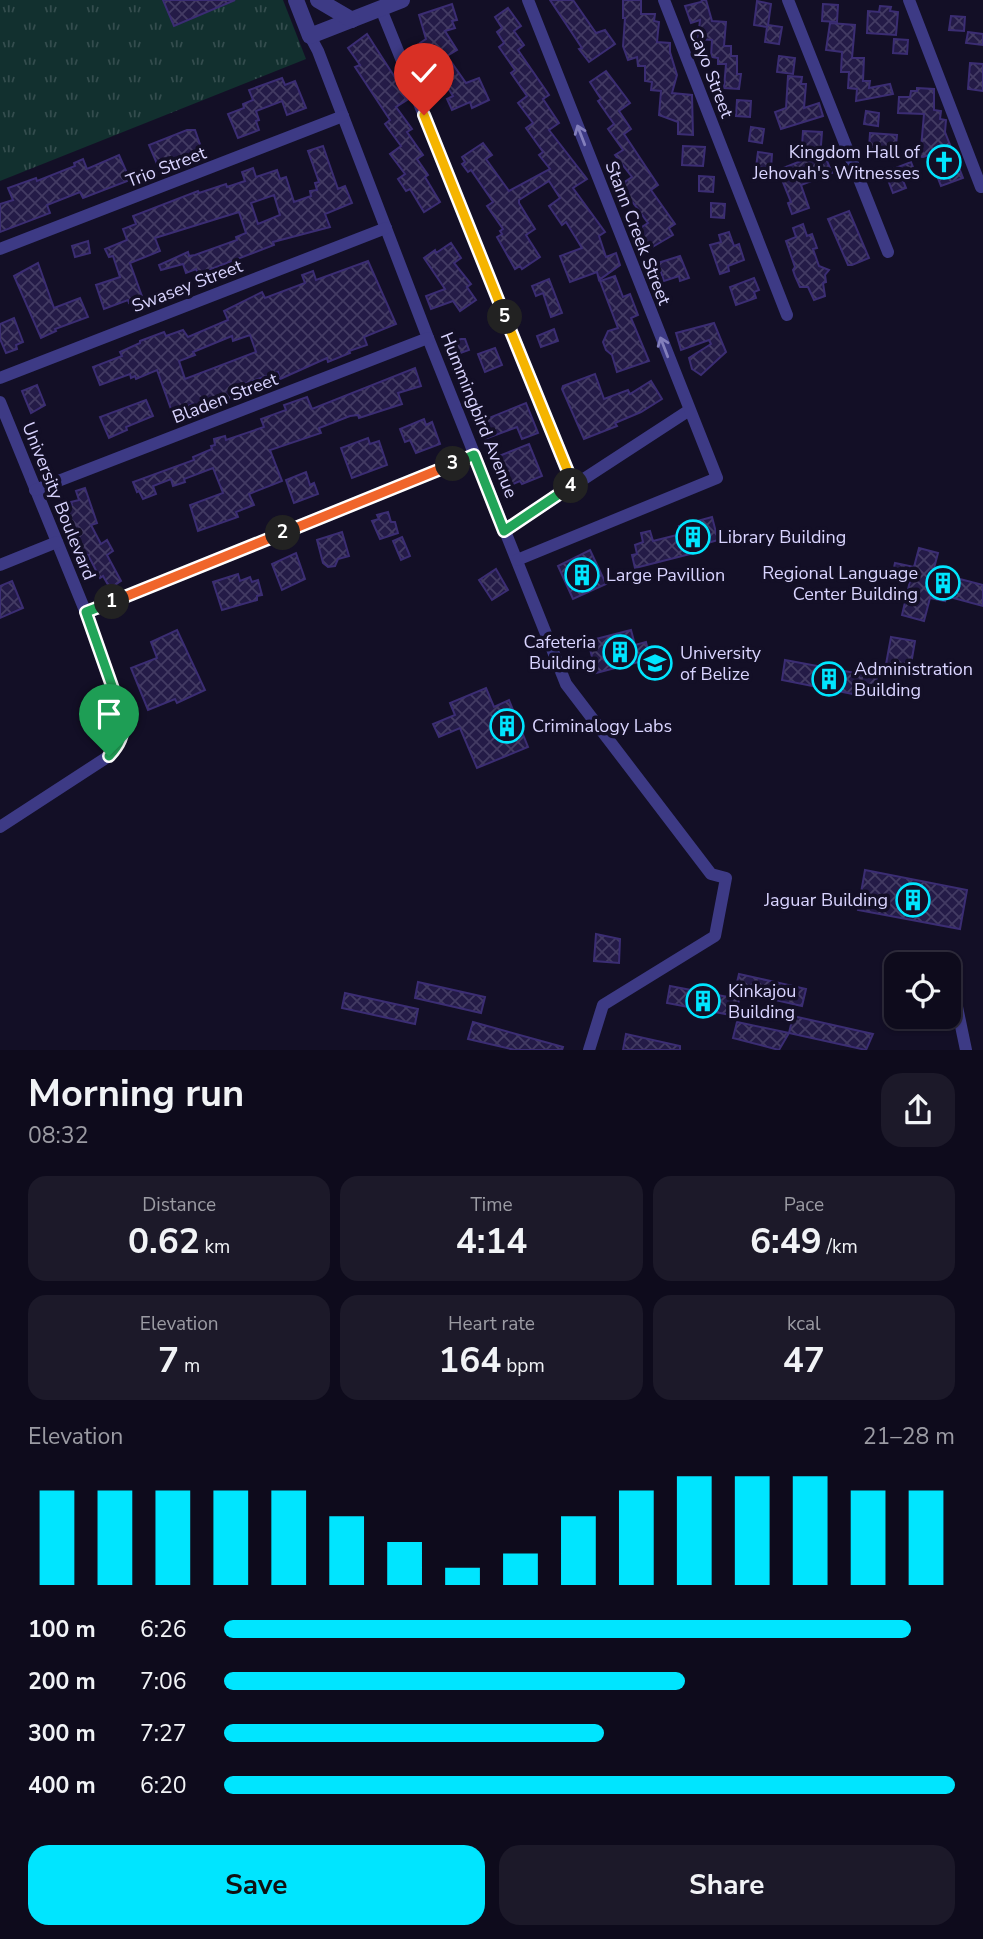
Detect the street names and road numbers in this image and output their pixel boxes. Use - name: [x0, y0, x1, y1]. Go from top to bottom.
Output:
- street label: Cayo Street: [683, 25, 739, 122]
- street label: Trio Street: [123, 141, 210, 193]
- street label: Stann Creek Street: [600, 158, 677, 309]
- street label: Swasey Street: [128, 254, 246, 318]
- street label: Hummingbird Avenue: [435, 328, 523, 502]
- street label: Bladen Street: [169, 367, 282, 429]
- street label: University Boulevard: [16, 419, 102, 583]

